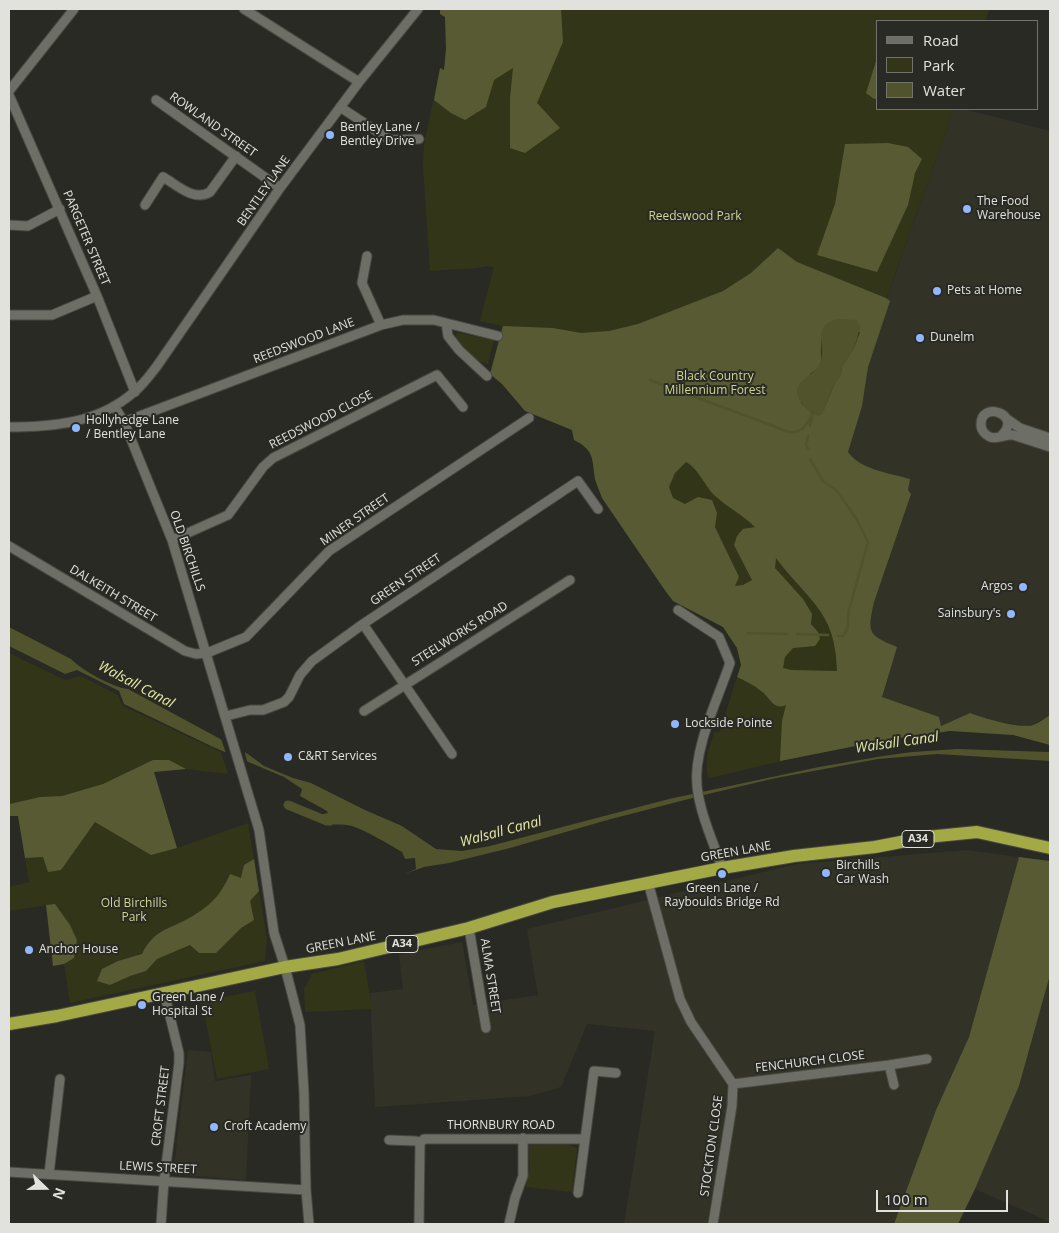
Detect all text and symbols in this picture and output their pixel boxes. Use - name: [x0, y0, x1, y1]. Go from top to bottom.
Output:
- legend: [876, 20, 1039, 110]
- text: Road: [923, 30, 959, 50]
- text: Park: [923, 55, 954, 75]
- text: Water: [923, 80, 965, 100]
- street label: ROWLAND STREET: [167, 90, 259, 160]
- place label: Bentley Lane / Bentley Drive: [340, 121, 420, 149]
- marker: Bentley Lane / Bentley Drive: [324, 129, 336, 141]
- street label: BENTLEY LANE: [234, 153, 294, 229]
- street label: PARGETER STREET: [59, 188, 113, 288]
- place label: The Food Warehouse: [977, 195, 1041, 223]
- marker: The Food Warehouse: [961, 203, 973, 215]
- park label: Reedswood Park: [648, 210, 742, 224]
- place label: Pets at Home: [947, 284, 1022, 298]
- marker: Pets at Home: [931, 285, 943, 297]
- street label: REEDSWOOD LANE: [251, 315, 357, 367]
- place label: Dunelm: [930, 331, 974, 345]
- marker: Dunelm: [914, 332, 926, 344]
- park label: Black Country Millennium Forest: [664, 370, 766, 398]
- street label: REEDSWOOD CLOSE: [267, 388, 375, 452]
- place label: Hollyhedge Lane / Bentley Lane: [86, 414, 179, 442]
- marker: Hollyhedge Lane / Bentley Lane: [70, 422, 82, 434]
- street label: MINER STREET: [318, 491, 392, 549]
- street label: OLD BIRCHILLS: [166, 509, 208, 593]
- street label: GREEN STREET: [368, 551, 444, 609]
- street label: DALKEITH STREET: [67, 562, 159, 626]
- place label: Argos: [981, 580, 1013, 594]
- marker: Argos: [1017, 581, 1029, 593]
- street label: STEELWORKS ROAD: [409, 599, 511, 669]
- place label: Sainsbury's: [938, 607, 1001, 621]
- marker: Sainsbury's: [1005, 608, 1017, 620]
- water label: Walsall Canal: [95, 658, 177, 712]
- place label: Lockside Pointe: [685, 717, 772, 731]
- marker: Lockside Pointe: [669, 718, 681, 730]
- water label: Walsall Canal: [854, 729, 940, 757]
- place label: C&RT Services: [298, 750, 377, 764]
- marker: C&RT Services: [282, 751, 294, 763]
- water label: Walsall Canal: [458, 813, 544, 851]
- road number: A34: [902, 831, 934, 848]
- street label: GREEN LANE: [700, 839, 772, 865]
- place label: Birchills Car Wash: [836, 859, 889, 887]
- marker: Birchills Car Wash: [820, 867, 832, 879]
- marker: Green Lane / Rayboulds Bridge Rd: [716, 868, 728, 880]
- place label: Green Lane / Rayboulds Bridge Rd: [664, 882, 780, 910]
- park label: Old Birchills Park: [101, 897, 167, 925]
- street label: GREEN LANE: [305, 929, 377, 957]
- road number: A34: [386, 936, 418, 952]
- street label: ALMA STREET: [477, 937, 503, 1015]
- place label: Anchor House: [39, 943, 118, 957]
- marker: Anchor House: [23, 944, 35, 956]
- place label: Green Lane / Hospital St: [152, 991, 224, 1019]
- marker: Green Lane / Hospital St: [136, 999, 148, 1011]
- street label: FENCHURCH CLOSE: [754, 1048, 866, 1076]
- street label: CROFT STREET: [149, 1065, 173, 1147]
- street label: STOCKTON CLOSE: [698, 1095, 726, 1197]
- street label: THORNBURY ROAD: [447, 1119, 555, 1133]
- place label: Croft Academy: [224, 1120, 306, 1134]
- marker: Croft Academy: [208, 1121, 220, 1133]
- street label: LEWIS STREET: [119, 1159, 197, 1177]
- north arrow: [20, 1163, 70, 1213]
- scale bar: [879, 1180, 1012, 1212]
- text: N: [48, 1185, 70, 1203]
- text: 100 m: [884, 1189, 928, 1209]

